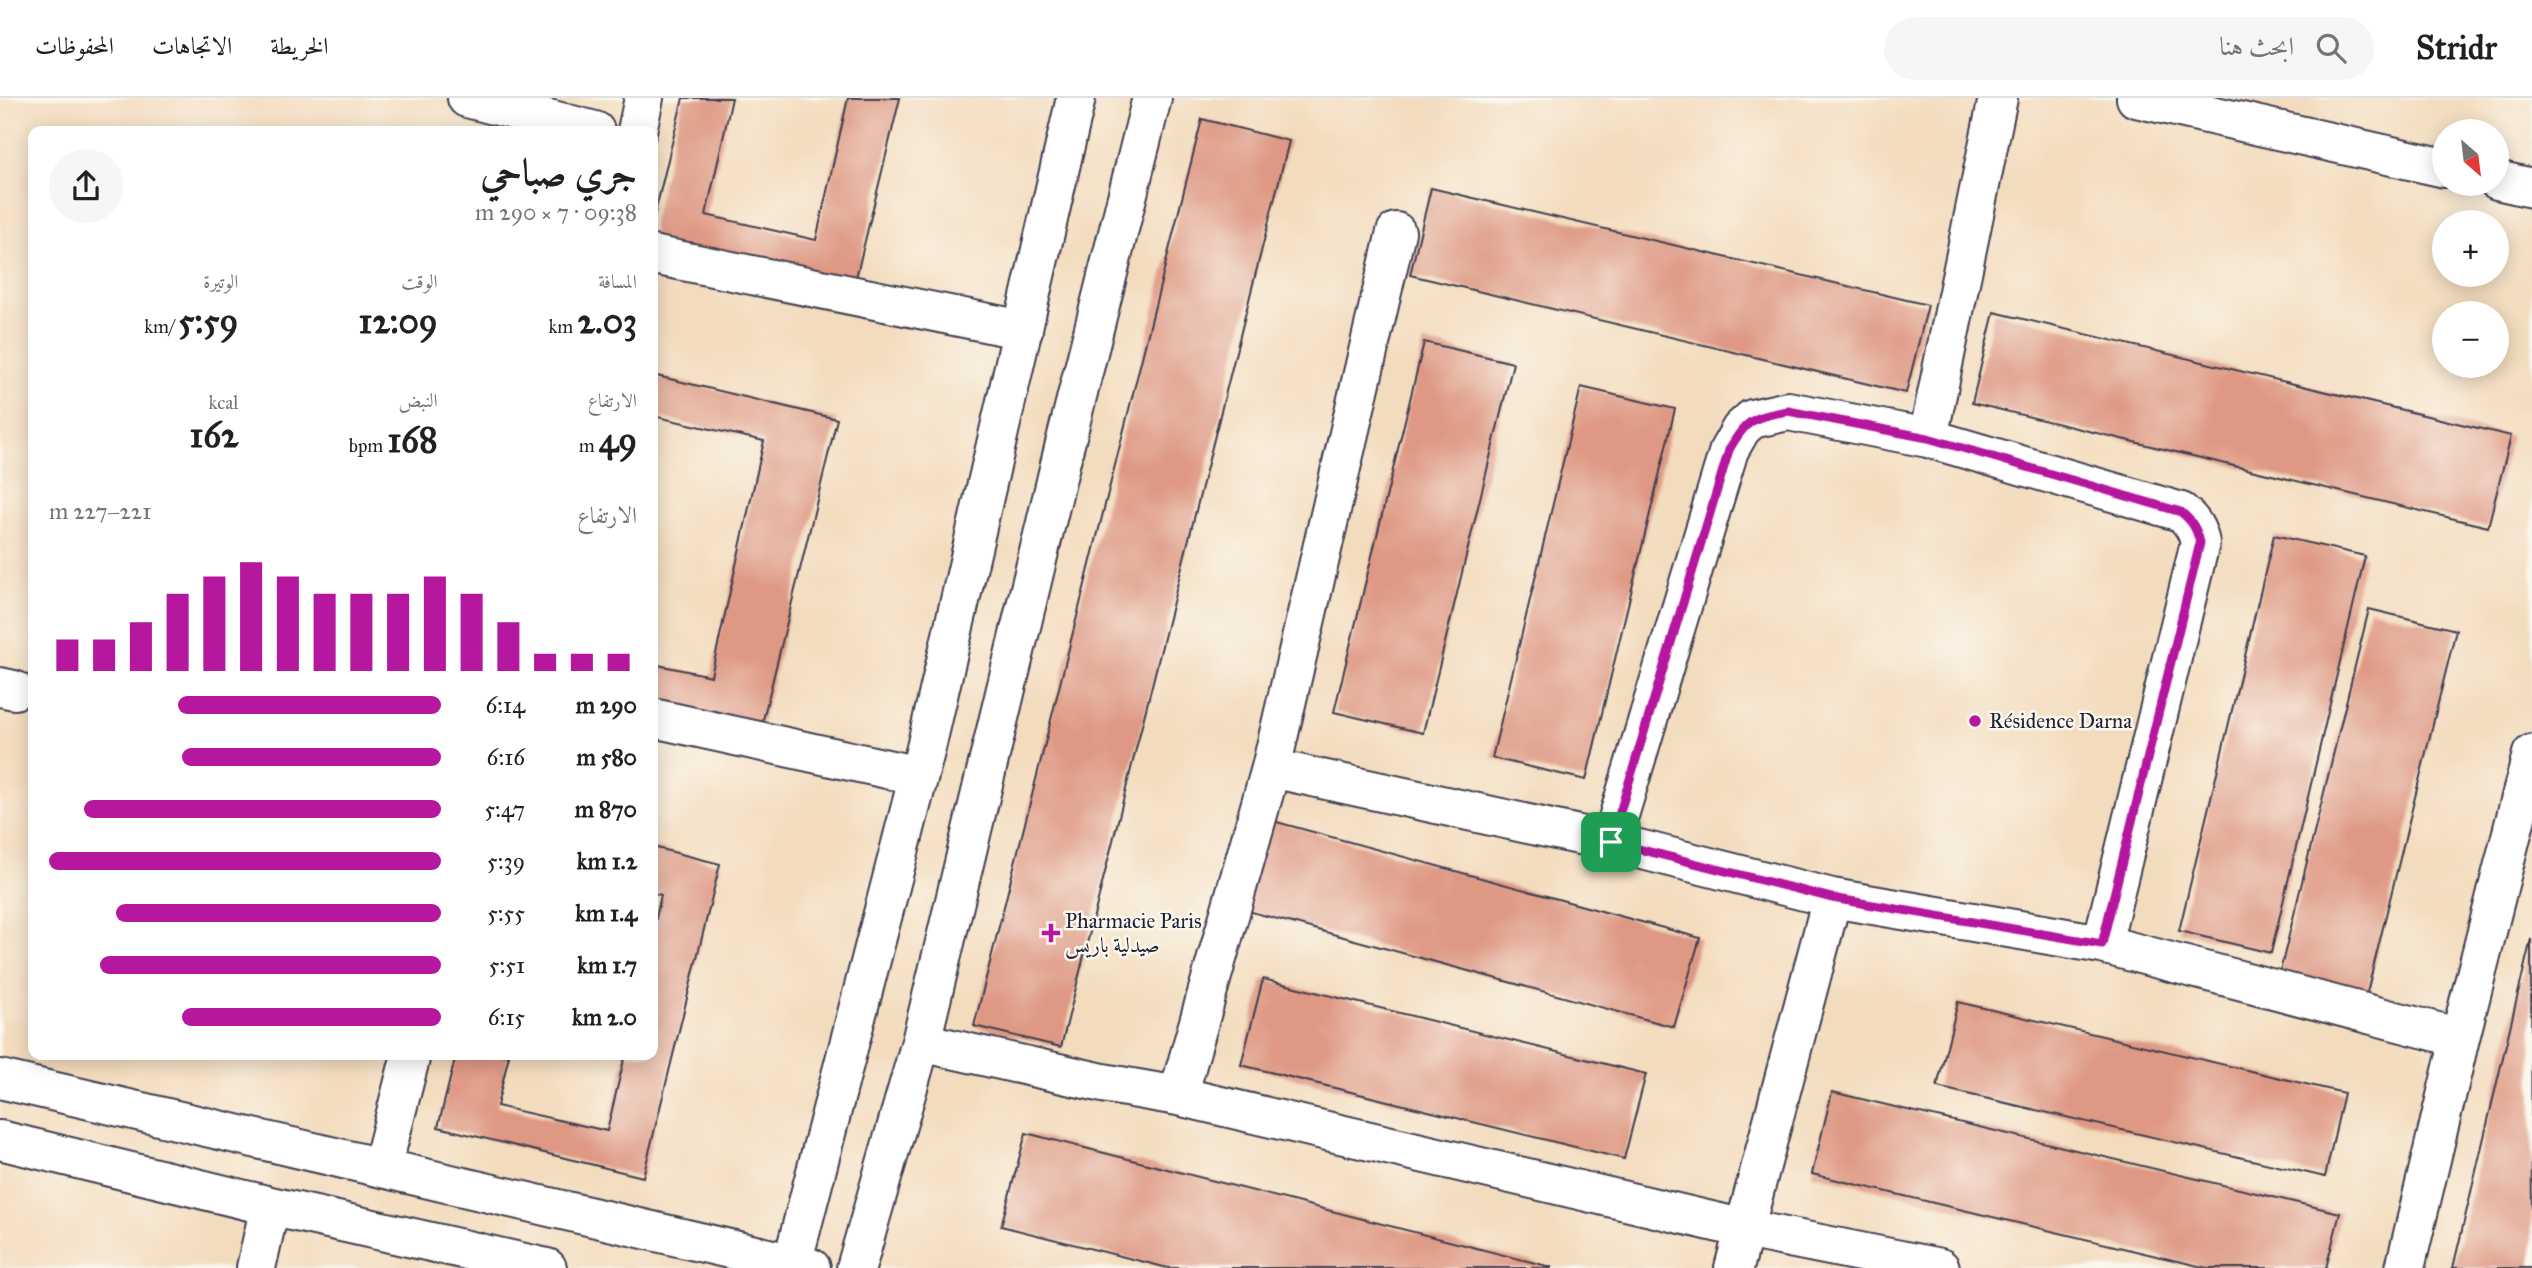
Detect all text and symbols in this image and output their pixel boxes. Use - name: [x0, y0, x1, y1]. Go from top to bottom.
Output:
- search box: [1884, 17, 2374, 80]
- text: Stridr: [2416, 28, 2497, 68]
- icon: search: [2312, 29, 2350, 67]
- text: ابحث هنا: [2219, 30, 2294, 62]
- text: المحفوظات: [35, 31, 114, 61]
- text: الاتجاهات: [152, 31, 232, 61]
- text: الخريطة: [270, 31, 329, 61]
- north arrow: [2432, 119, 2510, 196]
- map controls: [2432, 119, 2509, 378]
- button: share: [49, 149, 123, 223]
- text: جري صباحي: [480, 149, 637, 195]
- text: 09:38 · 7 × 290 m: [475, 198, 637, 226]
- button: +: [2432, 210, 2509, 287]
- text: الوتيرة: [203, 270, 238, 293]
- text: الوقت: [401, 270, 438, 293]
- text: المسافة: [598, 270, 637, 293]
- text: 5:59: [178, 300, 238, 343]
- text: 12:09: [359, 300, 438, 343]
- text: 2.03: [577, 300, 637, 343]
- button: −: [2432, 301, 2509, 378]
- text: /km: [144, 315, 178, 338]
- text: km: [549, 315, 577, 338]
- text: النبض: [399, 389, 438, 412]
- text: الارتفاع: [588, 389, 637, 412]
- text: kcal: [208, 391, 238, 414]
- text: 162: [189, 414, 238, 457]
- text: 168: [387, 419, 438, 462]
- text: 49: [599, 419, 637, 462]
- text: bpm: [349, 434, 387, 457]
- text: m: [579, 434, 599, 457]
- text: 221–227 m: [49, 497, 151, 525]
- text: الارتفاع: [577, 501, 637, 529]
- text: 6:14: [486, 691, 525, 719]
- text: 290 m: [576, 691, 637, 719]
- place label: Résidence Darna: [1989, 708, 2132, 734]
- marker: Résidence Darna: [1967, 713, 1983, 729]
- text: 6:16: [487, 743, 525, 771]
- text: 580 m: [576, 743, 637, 771]
- text: 5:47: [484, 795, 525, 823]
- text: 870 m: [575, 795, 637, 823]
- pin: [1581, 812, 1641, 872]
- icon: arrive: [1592, 823, 1630, 861]
- text: 5:39: [487, 847, 525, 875]
- text: 1.2 km: [577, 847, 637, 875]
- text: 5:55: [487, 899, 525, 927]
- text: 1.4 km: [575, 899, 637, 927]
- place label: Pharmacie Paris صيدلية باريس: [1065, 908, 1202, 959]
- marker: Pharmacie Paris صيدلية باريس: [1043, 925, 1059, 941]
- text: 5:51: [489, 951, 525, 979]
- text: 1.7 km: [577, 951, 637, 979]
- text: 6:15: [488, 1003, 525, 1031]
- text: 2.0 km: [572, 1003, 637, 1031]

